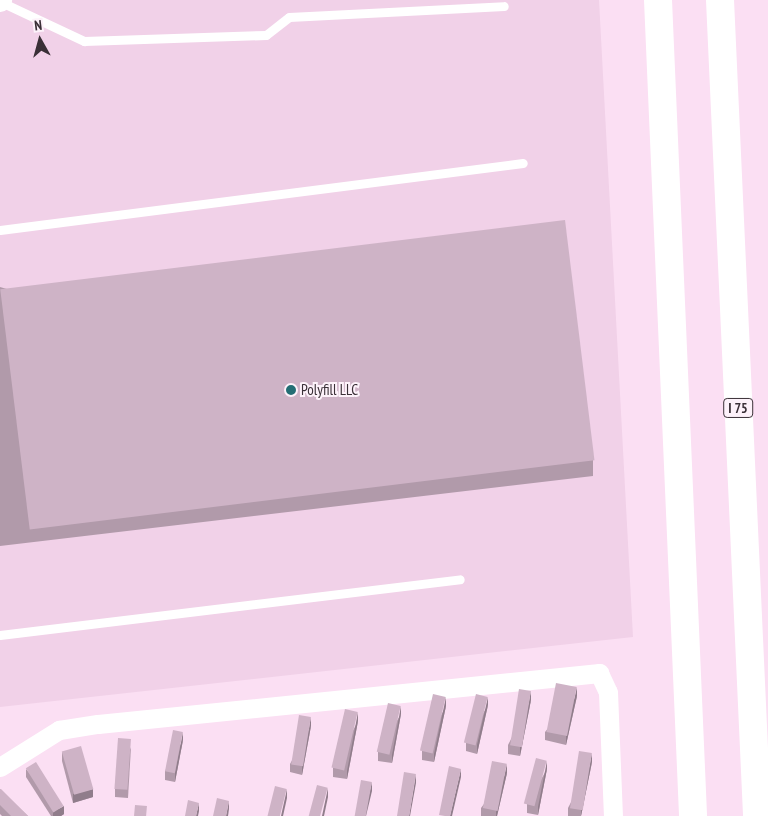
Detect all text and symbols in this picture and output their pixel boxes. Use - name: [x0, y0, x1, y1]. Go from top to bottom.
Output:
- north arrow: [15, 15, 65, 65]
- text: N: [33, 16, 43, 35]
- place label: Polyfill LLC: [301, 381, 358, 399]
- marker: Polyfill LLC: [285, 384, 297, 396]
- road number: I 75: [723, 396, 753, 419]

